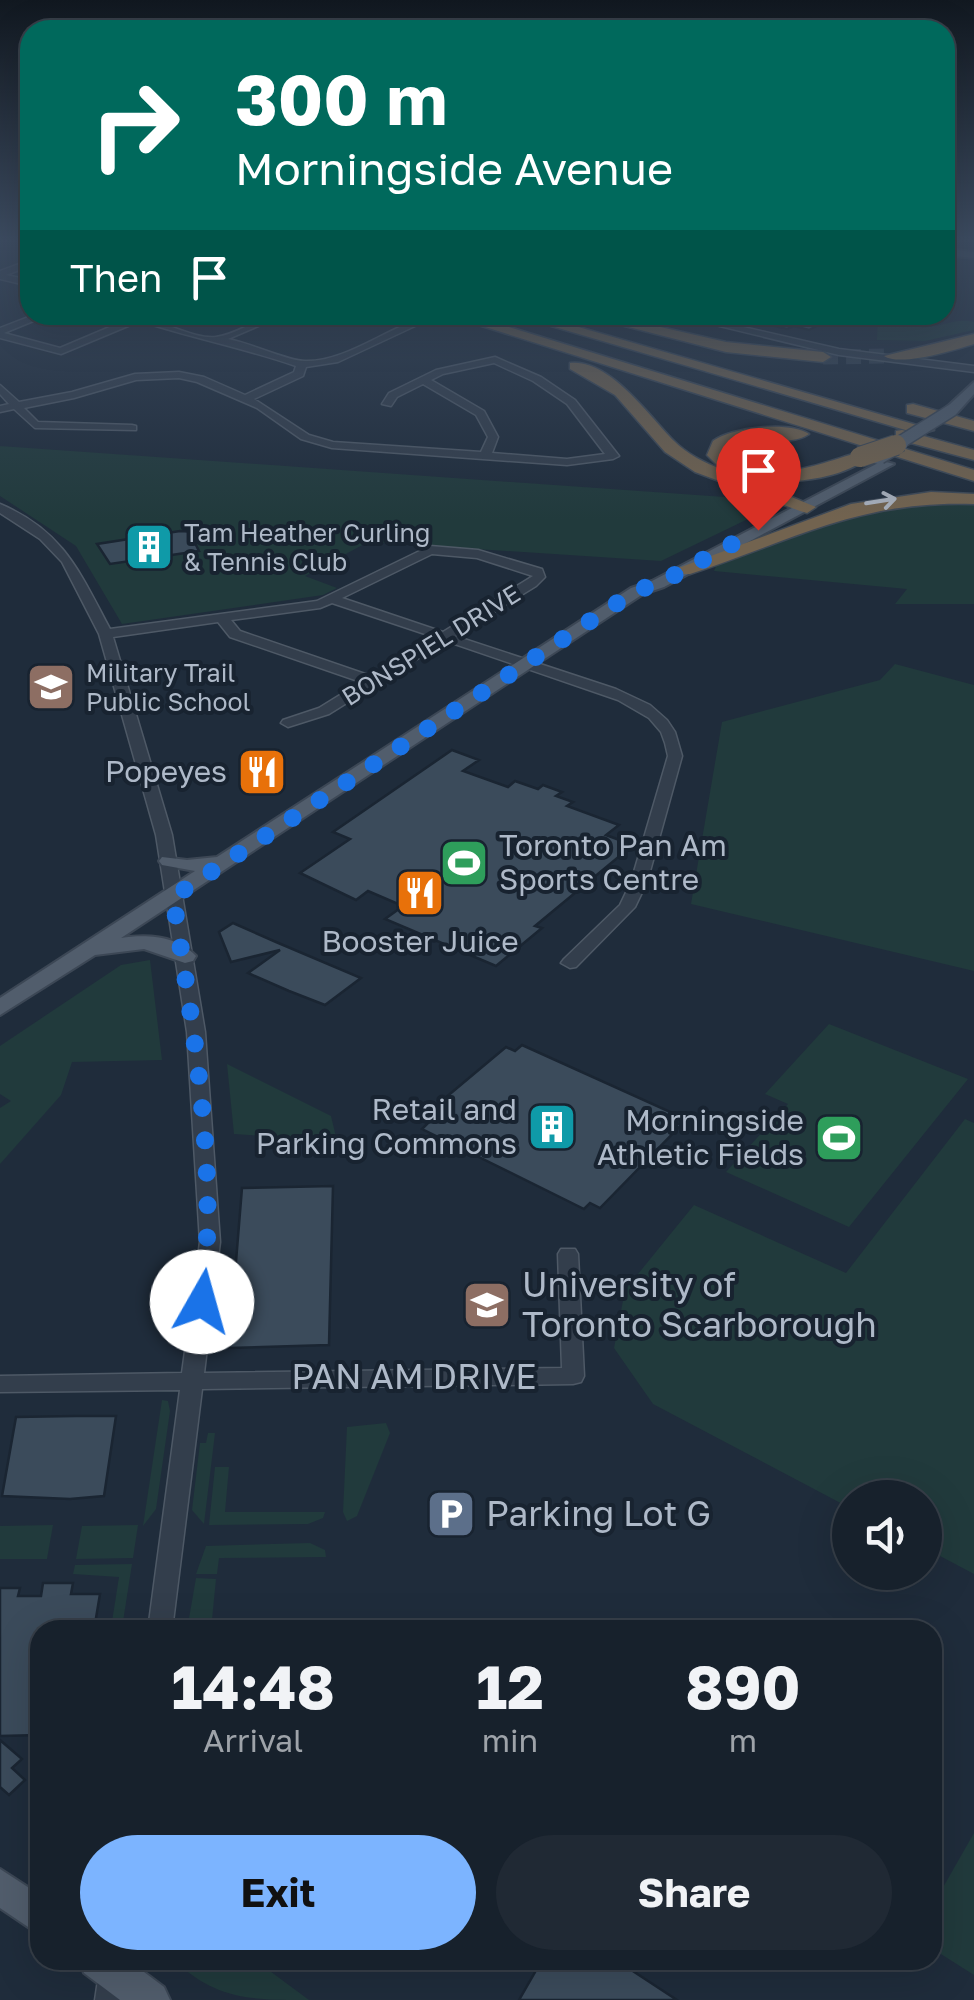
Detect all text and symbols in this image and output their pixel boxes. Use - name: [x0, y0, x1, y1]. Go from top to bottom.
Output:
- text: 300 m: [235, 56, 447, 140]
- icon: right: [70, 60, 200, 190]
- text: Morningside Avenue: [235, 141, 673, 195]
- icon: arrive: [182, 250, 237, 305]
- text: Then: [70, 255, 162, 300]
- pin: [716, 428, 801, 531]
- icon: arrive: [731, 443, 786, 498]
- one-way arrow: [864, 491, 897, 510]
- place label: Tam Heather Curling & Tennis Club: [184, 517, 430, 577]
- building icon: Tam Heather Curling & Tennis Club: [123, 521, 175, 573]
- street label: BONSPIEL DRIVE: [336, 577, 526, 712]
- place label: Military Trail Public School: [86, 657, 250, 717]
- school or university icon: Military Trail Public School: [25, 661, 77, 713]
- restaurant icon: Popeyes: [236, 746, 288, 798]
- place label: Popeyes: [105, 753, 227, 789]
- place label: Toronto Pan Am Sports Centre: [499, 827, 727, 897]
- sports icon: Toronto Pan Am Sports Centre: [438, 837, 490, 889]
- restaurant icon: Booster Juice: [394, 867, 446, 919]
- place label: Booster Juice: [321, 923, 519, 959]
- place label: Retail and Parking Commons: [256, 1091, 517, 1161]
- building icon: Retail and Parking Commons: [526, 1101, 578, 1153]
- place label: Morningside Athletic Fields: [597, 1102, 804, 1172]
- sports icon: Morningside Athletic Fields: [813, 1112, 865, 1164]
- position arrow: [150, 1250, 254, 1354]
- place label: University of Toronto Scarborough: [522, 1263, 877, 1345]
- school or university icon: University of Toronto Scarborough: [461, 1279, 513, 1331]
- street label: PAN AM DRIVE: [291, 1355, 537, 1397]
- map controls: [832, 1480, 942, 1590]
- button: sound: [832, 1480, 942, 1590]
- parking icon: Parking Lot G: [425, 1488, 477, 1540]
- place label: Parking Lot G: [486, 1492, 711, 1534]
- text: 14:48: [171, 1650, 335, 1722]
- text: 12: [476, 1650, 544, 1722]
- text: 890: [685, 1650, 801, 1722]
- text: Arrival: [203, 1721, 303, 1759]
- text: min: [482, 1721, 538, 1759]
- text: m: [729, 1721, 757, 1759]
- button: Exit: [80, 1835, 476, 1950]
- button: Share: [496, 1835, 892, 1950]

